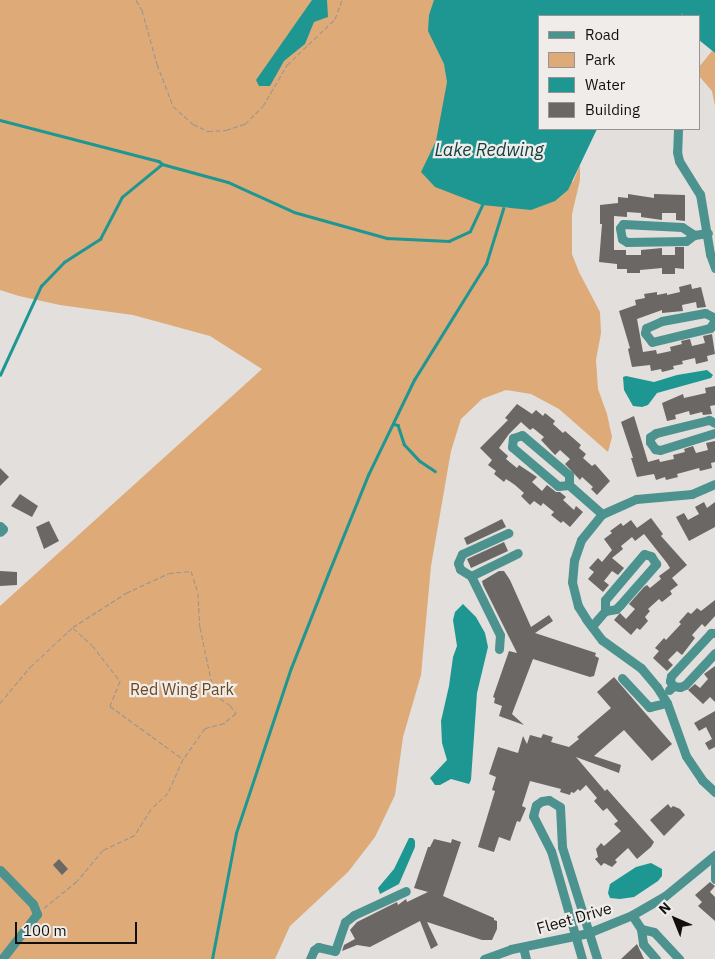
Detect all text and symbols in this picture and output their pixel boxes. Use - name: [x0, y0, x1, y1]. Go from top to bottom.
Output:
- legend: [538, 15, 700, 130]
- text: Road: [585, 25, 620, 44]
- text: Park: [585, 50, 615, 69]
- text: Water: [585, 75, 625, 94]
- text: Building: [585, 100, 640, 119]
- water label: Lake Redwing: [434, 139, 544, 161]
- park label: Red Wing Park: [130, 679, 234, 699]
- north arrow: [650, 894, 700, 944]
- street label: Fleet Drive: [534, 898, 614, 938]
- text: N: [655, 898, 674, 918]
- scale bar: [18, 912, 140, 944]
- text: 100 m: [23, 921, 67, 940]

